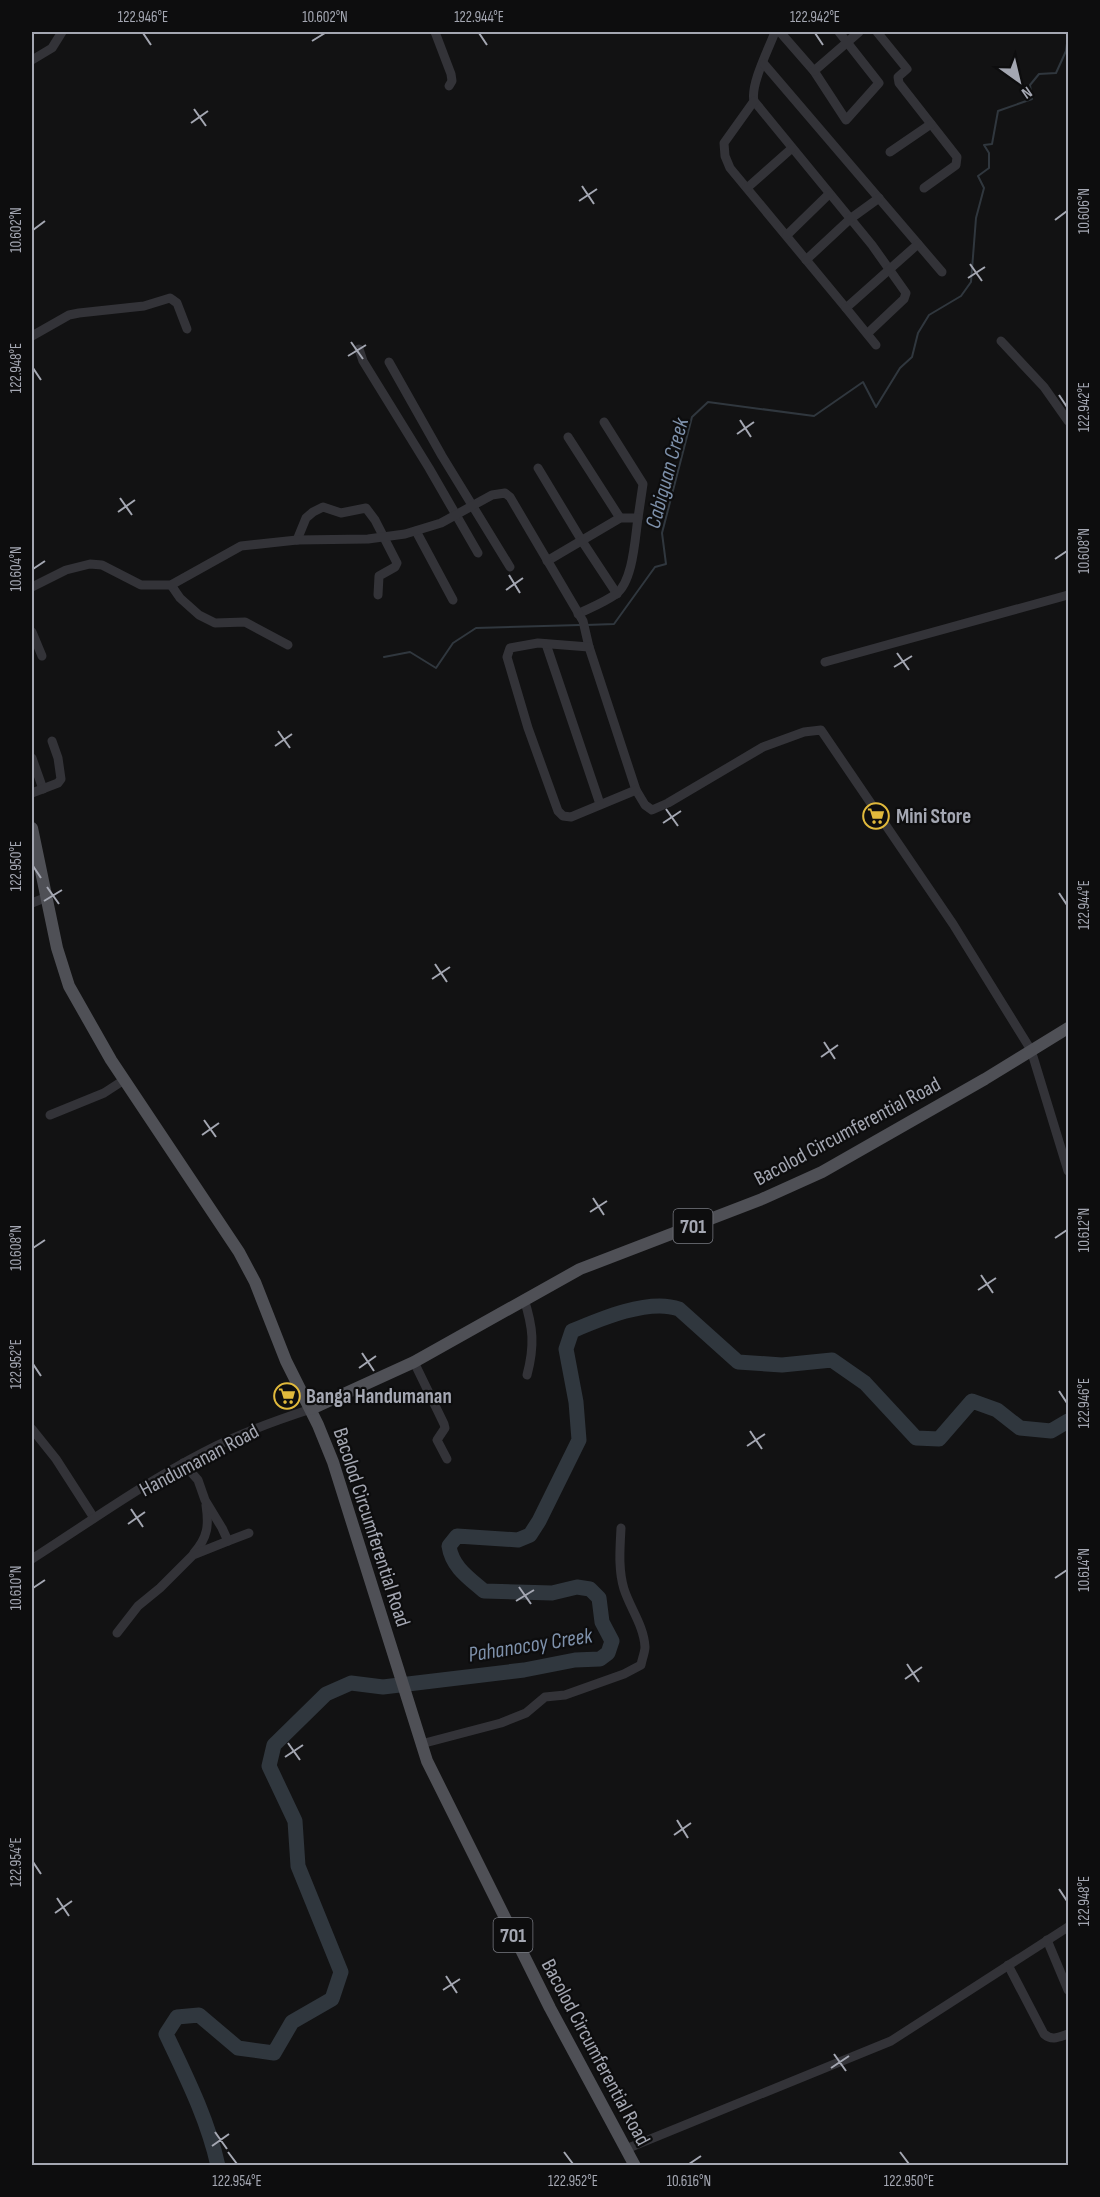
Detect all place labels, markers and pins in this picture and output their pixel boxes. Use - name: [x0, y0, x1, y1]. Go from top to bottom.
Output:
- supermarket icon: Mini Store: [861, 801, 891, 831]
- place label: Mini Store: [896, 804, 971, 829]
- supermarket icon: Banga Handumanan: [272, 1381, 302, 1411]
- place label: Banga Handumanan: [306, 1384, 452, 1409]

